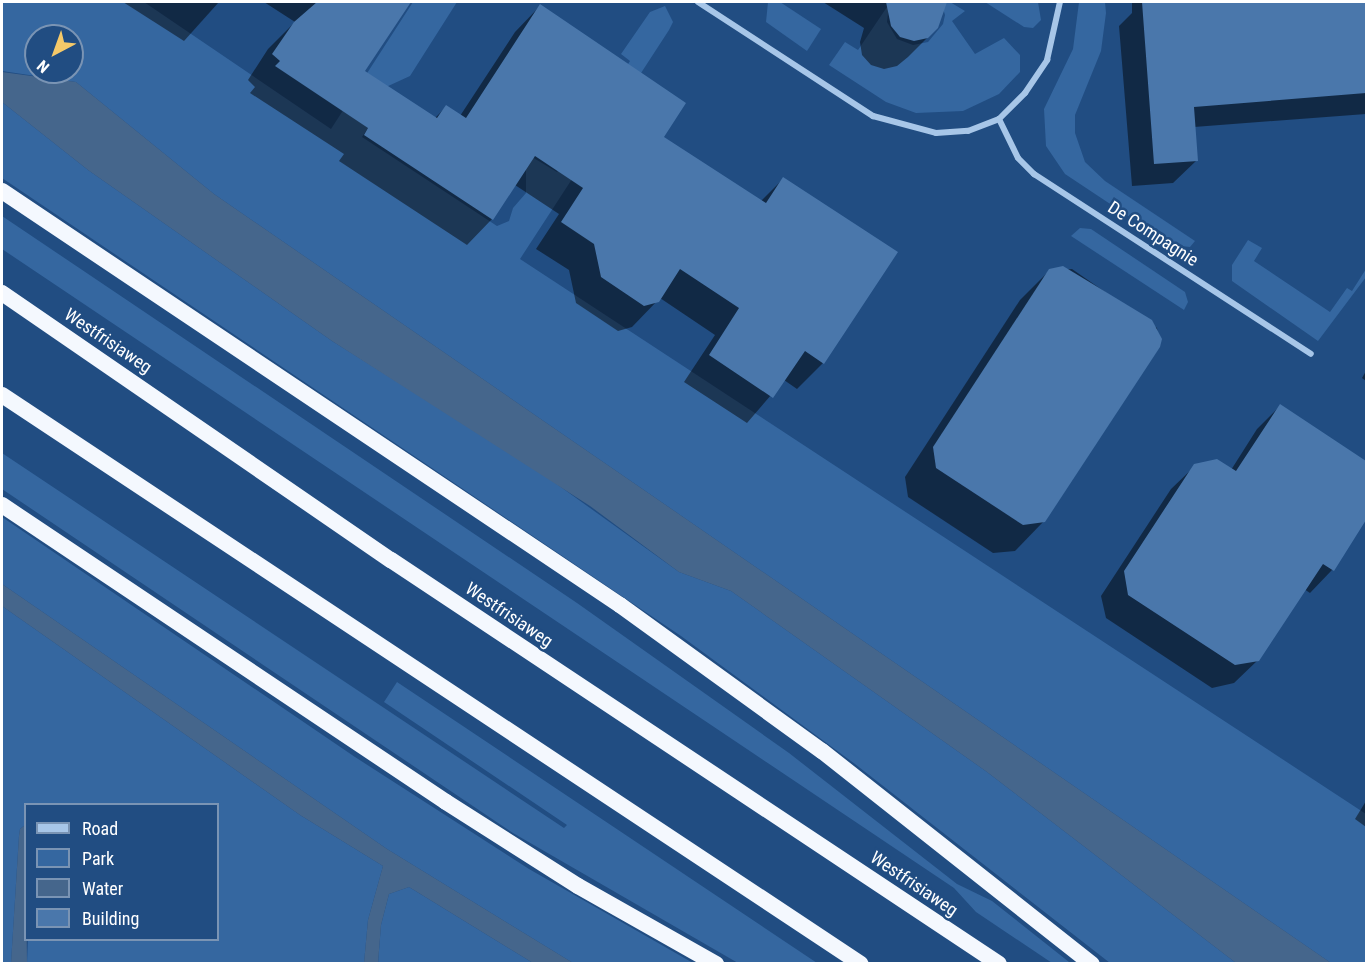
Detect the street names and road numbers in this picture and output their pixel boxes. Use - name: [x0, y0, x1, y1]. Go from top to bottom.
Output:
- street label: De Compagnie: [1104, 197, 1202, 271]
- street label: Westfrisiaweg: [60, 304, 156, 378]
- street label: Westfrisiaweg: [461, 578, 557, 652]
- street label: Westfrisiaweg: [866, 847, 962, 921]

